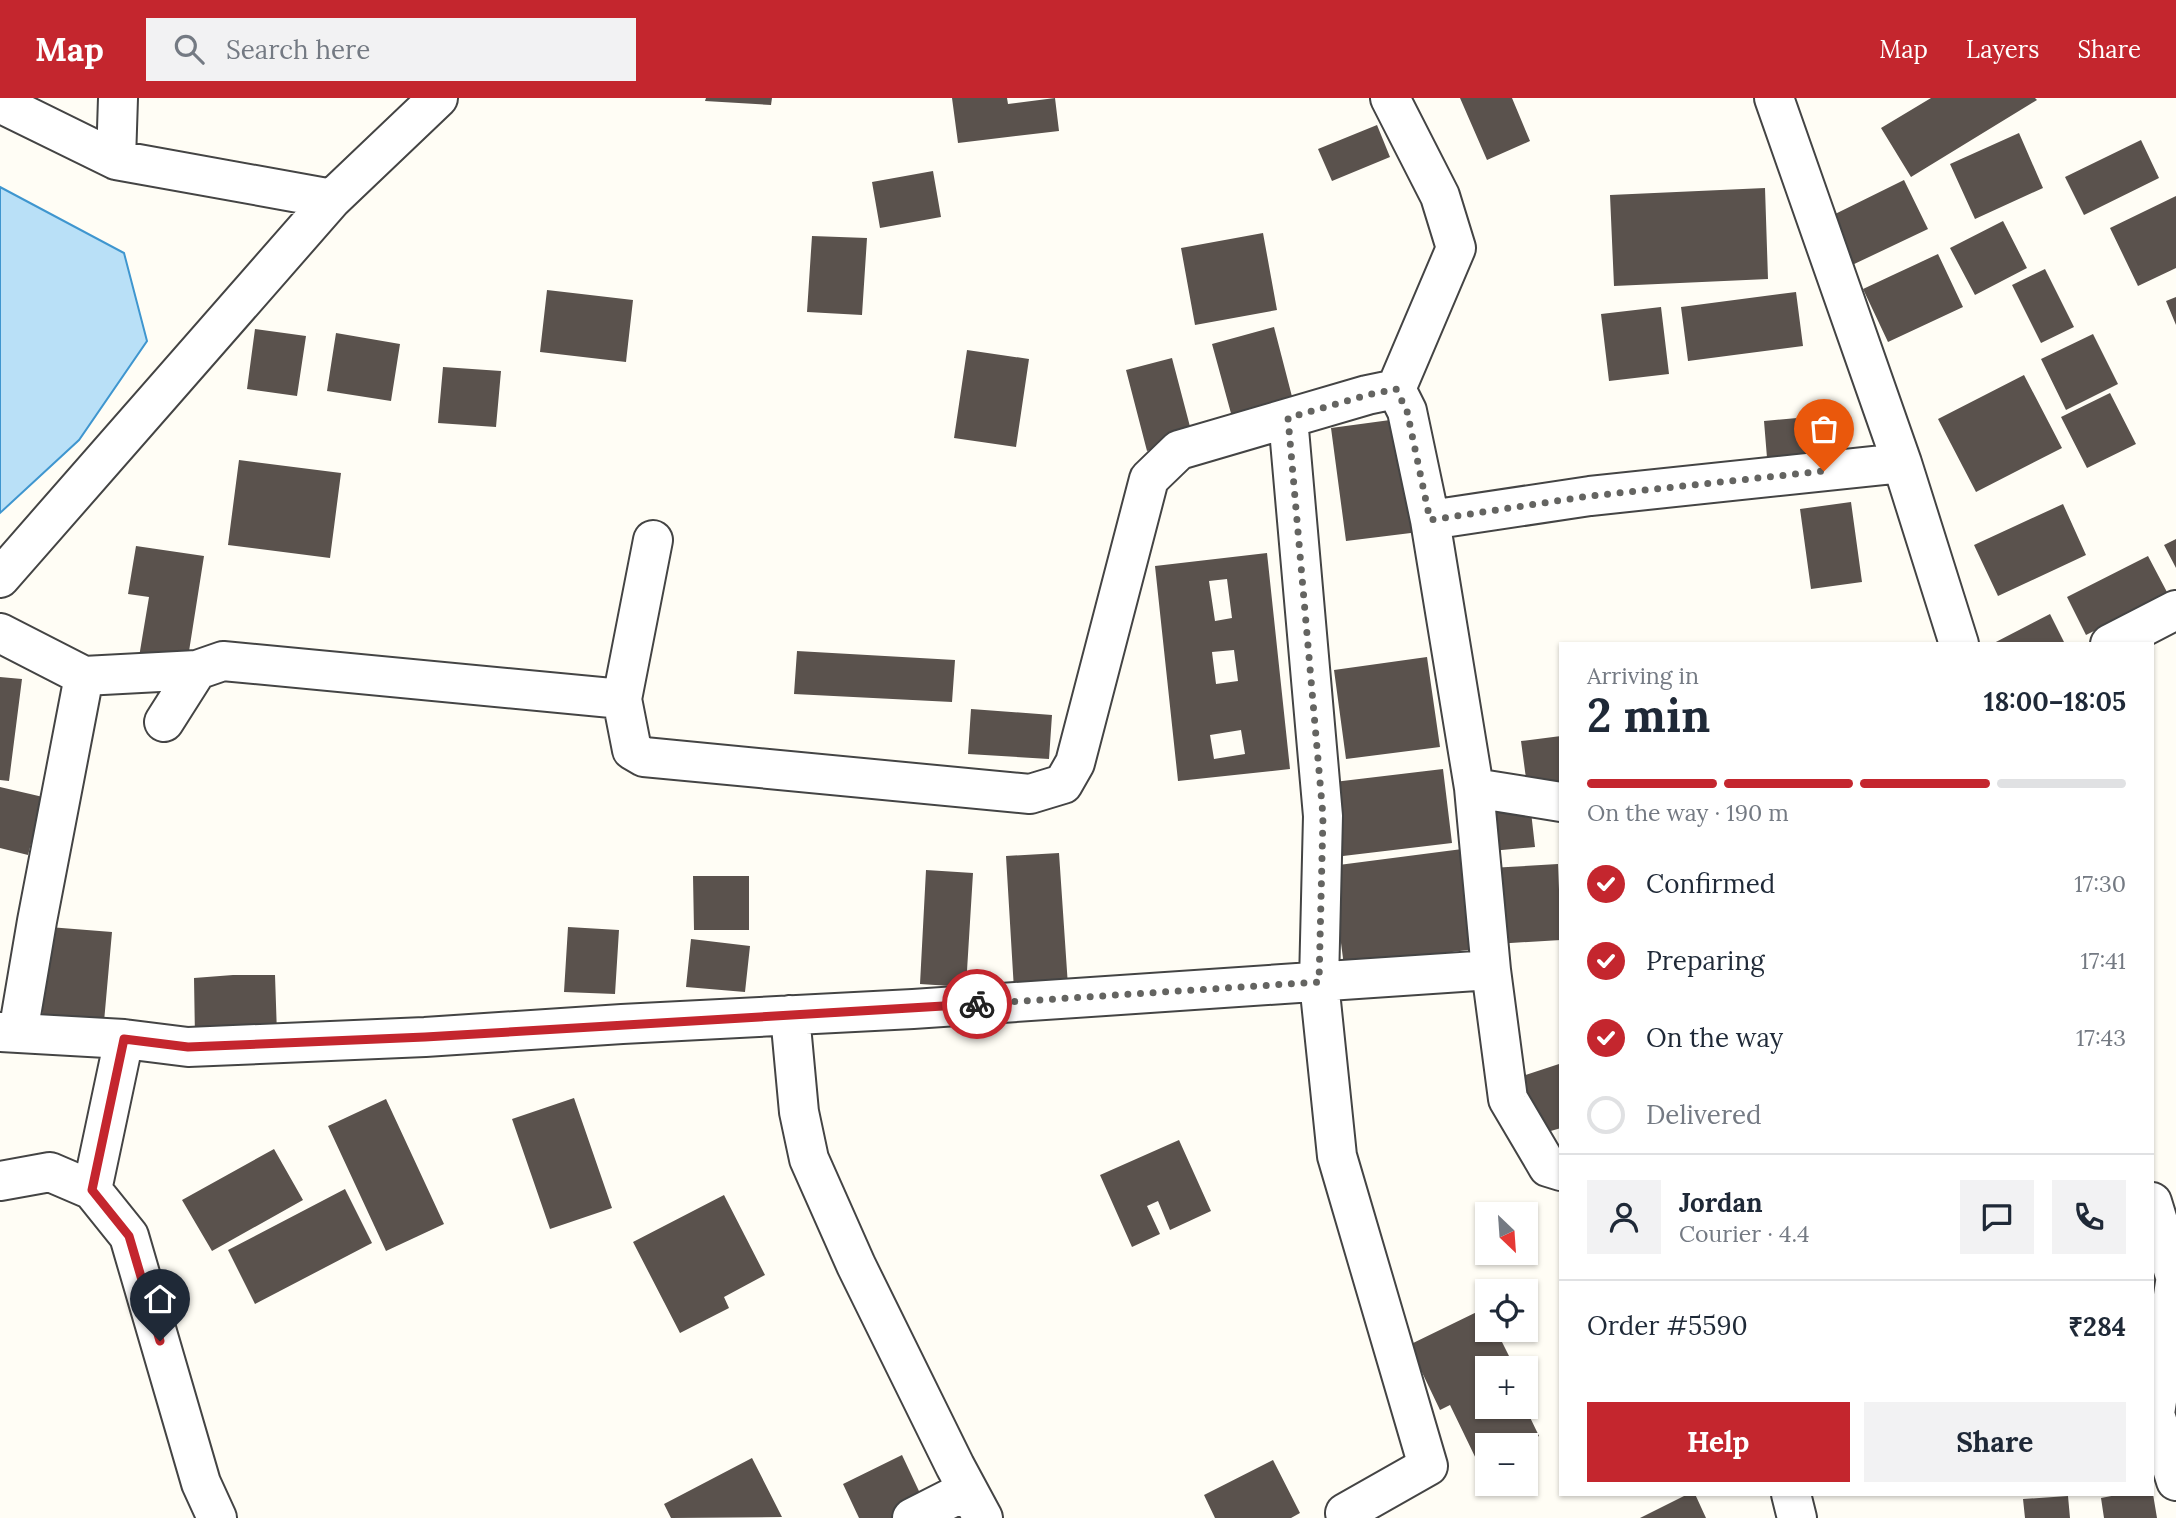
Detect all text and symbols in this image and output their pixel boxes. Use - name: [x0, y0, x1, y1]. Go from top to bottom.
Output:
- search box: [146, 18, 636, 81]
- text: Map: [35, 28, 104, 70]
- icon: search: [170, 30, 208, 68]
- text: Search here: [226, 33, 370, 66]
- text: Map: [1879, 34, 1928, 65]
- text: Layers: [1966, 34, 2039, 65]
- text: Share: [2077, 34, 2141, 65]
- pin: [1794, 399, 1854, 471]
- icon: bag: [1805, 410, 1843, 448]
- text: Arriving in: [1587, 661, 1699, 690]
- text: 18:00–18:05: [1984, 685, 2126, 718]
- text: 2 min: [1587, 686, 1710, 745]
- text: On the way · 190 m: [1587, 798, 1789, 827]
- icon: check: [1587, 865, 1625, 903]
- text: Confirmed: [1646, 867, 1775, 900]
- text: 17:30: [2074, 869, 2126, 898]
- icon: check: [1587, 942, 1625, 980]
- text: Preparing: [1646, 944, 1765, 977]
- text: 17:41: [2080, 946, 2126, 975]
- courier: [942, 969, 1012, 1039]
- icon: bike: [958, 985, 996, 1023]
- icon: check: [1587, 1019, 1625, 1057]
- text: On the way: [1646, 1021, 1783, 1054]
- text: 17:43: [2076, 1023, 2126, 1052]
- text: Delivered: [1646, 1098, 1762, 1131]
- button: person: [1587, 1180, 1661, 1254]
- button: chat: [1960, 1180, 2034, 1254]
- button: phone: [2052, 1180, 2126, 1254]
- text: Jordan: [1679, 1186, 1763, 1219]
- north arrow: [1475, 1202, 1538, 1265]
- map controls: [1475, 1202, 1538, 1496]
- text: Courier · 4.4: [1679, 1219, 1810, 1248]
- pin: [130, 1269, 190, 1341]
- button: locate: [1475, 1279, 1538, 1342]
- icon: home: [141, 1280, 179, 1318]
- text: Order #5590: [1587, 1309, 1748, 1342]
- text: ₹284: [2068, 1310, 2126, 1343]
- button: +: [1475, 1356, 1538, 1419]
- button: Help: [1587, 1402, 1850, 1482]
- button: Share: [1864, 1402, 2126, 1482]
- button: −: [1475, 1433, 1538, 1496]

